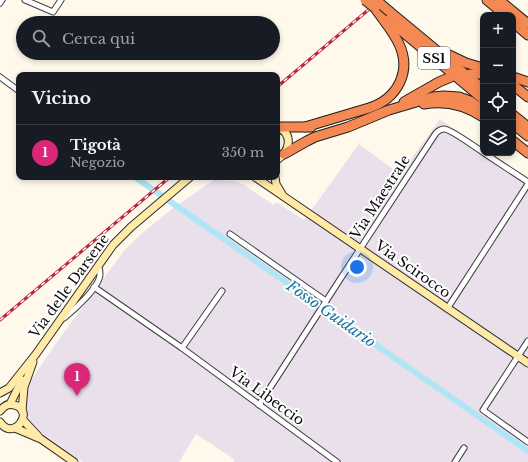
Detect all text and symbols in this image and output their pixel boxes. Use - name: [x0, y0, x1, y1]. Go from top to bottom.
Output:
- map controls: [480, 12, 516, 156]
- button: +: [480, 12, 516, 48]
- search box: [16, 16, 280, 60]
- icon: search: [30, 27, 52, 49]
- text: Cerca qui: [62, 29, 135, 48]
- road number: SS1: [418, 47, 450, 69]
- button: −: [480, 48, 516, 84]
- button: locate: [480, 84, 516, 120]
- text: Vicino: [32, 88, 91, 109]
- button: layers: [480, 120, 516, 156]
- text: Tigotà: [70, 135, 121, 154]
- text: 1: [42, 144, 48, 161]
- text: 350 m: [222, 144, 264, 161]
- street label: Via Maestrale: [346, 151, 414, 243]
- text: Negozio: [70, 154, 125, 171]
- street label: Via delle Darsene: [25, 230, 113, 343]
- street label: Via Scirocco: [371, 236, 454, 302]
- your location: [347, 257, 367, 277]
- water label: Fosso Guidario: [282, 275, 380, 351]
- street label: Via Libeccio: [225, 362, 308, 429]
- pin: 1: [64, 363, 90, 396]

